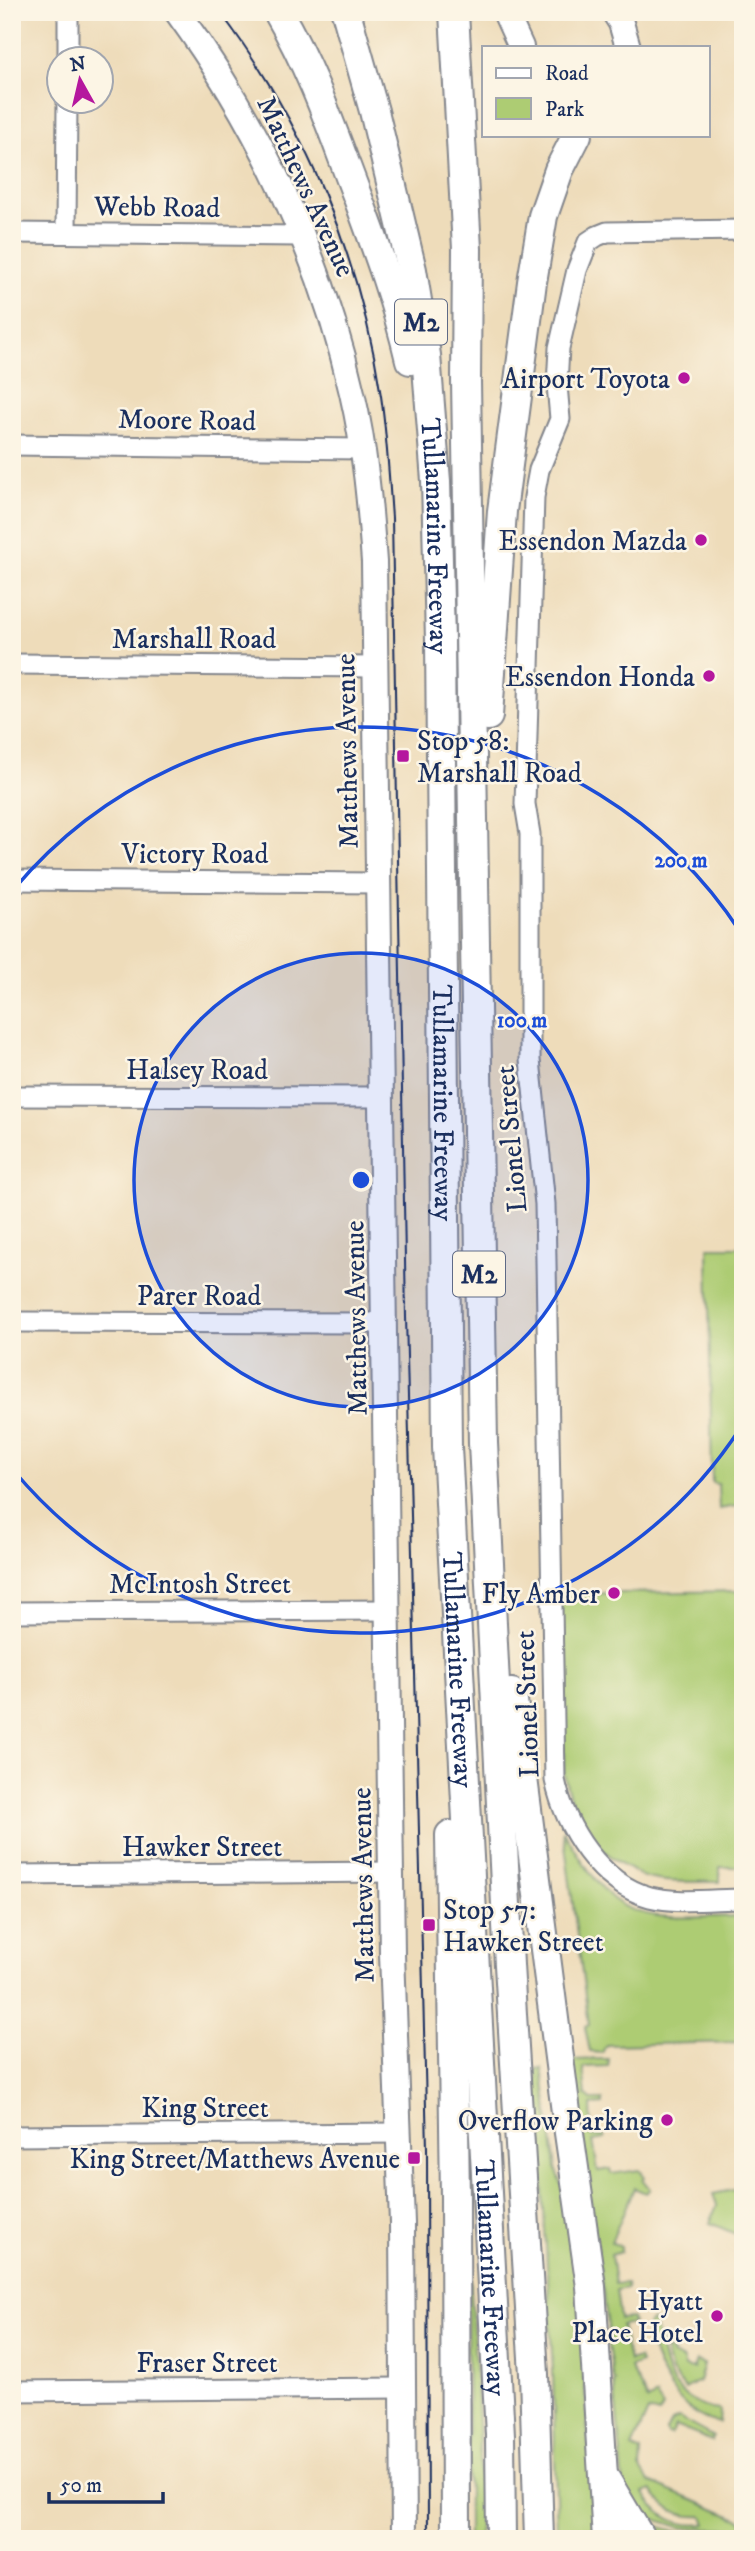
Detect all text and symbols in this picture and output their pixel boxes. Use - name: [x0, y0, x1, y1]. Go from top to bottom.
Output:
- north arrow: [46, 46, 116, 116]
- legend: [482, 46, 710, 136]
- text: N: [69, 52, 88, 77]
- text: Road: [545, 61, 589, 87]
- street label: Matthews Avenue: [248, 91, 363, 283]
- text: Park: [545, 97, 585, 123]
- street label: Webb Road: [93, 189, 220, 226]
- road number: M2: [395, 300, 447, 344]
- place label: Airport Toyota: [502, 362, 670, 397]
- marker: Airport Toyota: [676, 370, 692, 386]
- street label: Moore Road: [118, 402, 256, 439]
- street label: Tullamarine Freeway: [412, 417, 456, 655]
- place label: Essendon Mazda: [499, 524, 687, 559]
- marker: Essendon Mazda: [693, 532, 709, 548]
- street label: Marshall Road: [112, 622, 276, 657]
- street label: Matthews Avenue: [328, 653, 367, 849]
- place label: Essendon Honda: [505, 660, 695, 695]
- marker: Essendon Honda: [701, 668, 717, 684]
- place label: Stop 58: Marshall Road: [417, 724, 582, 791]
- marker: Stop 58: Marshall Road: [395, 748, 411, 764]
- street label: Victory Road: [121, 837, 269, 872]
- text: 200 m: [654, 848, 708, 874]
- street label: Tullamarine Freeway: [424, 985, 461, 1222]
- text: 100 m: [497, 1008, 547, 1034]
- street label: Halsey Road: [126, 1053, 268, 1088]
- street label: Lionel Street: [488, 1064, 535, 1214]
- centre of rings: [349, 1168, 373, 1192]
- street label: Matthews Avenue: [337, 1220, 376, 1416]
- road number: M2: [453, 1252, 505, 1296]
- street label: Parer Road: [137, 1279, 261, 1314]
- street label: Tullamarine Freeway: [434, 1551, 481, 1789]
- street label: McIntosh Street: [109, 1567, 291, 1602]
- place label: Fly Amber: [482, 1577, 601, 1612]
- marker: Fly Amber: [606, 1585, 622, 1601]
- street label: Lionel Street: [507, 1629, 548, 1778]
- street label: Matthews Avenue: [344, 1787, 383, 1983]
- street label: Hawker Street: [122, 1830, 282, 1865]
- place label: Stop 57: Hawker Street: [443, 1893, 604, 1960]
- marker: Stop 57: Hawker Street: [421, 1917, 437, 1933]
- street label: King Street: [141, 2091, 269, 2126]
- place label: Overflow Parking: [458, 2104, 653, 2139]
- marker: Overflow Parking: [659, 2112, 675, 2128]
- place label: King Street/Matthews Avenue: [69, 2142, 400, 2177]
- marker: King Street/Matthews Avenue: [406, 2150, 422, 2166]
- street label: Tullamarine Freeway: [466, 2159, 514, 2398]
- place label: Hyatt Place Hotel: [571, 2284, 704, 2351]
- marker: Hyatt Place Hotel: [709, 2308, 725, 2324]
- street label: Fraser Street: [136, 2346, 278, 2381]
- scale bar: [49, 2460, 163, 2504]
- text: 50 m: [60, 2473, 102, 2499]

